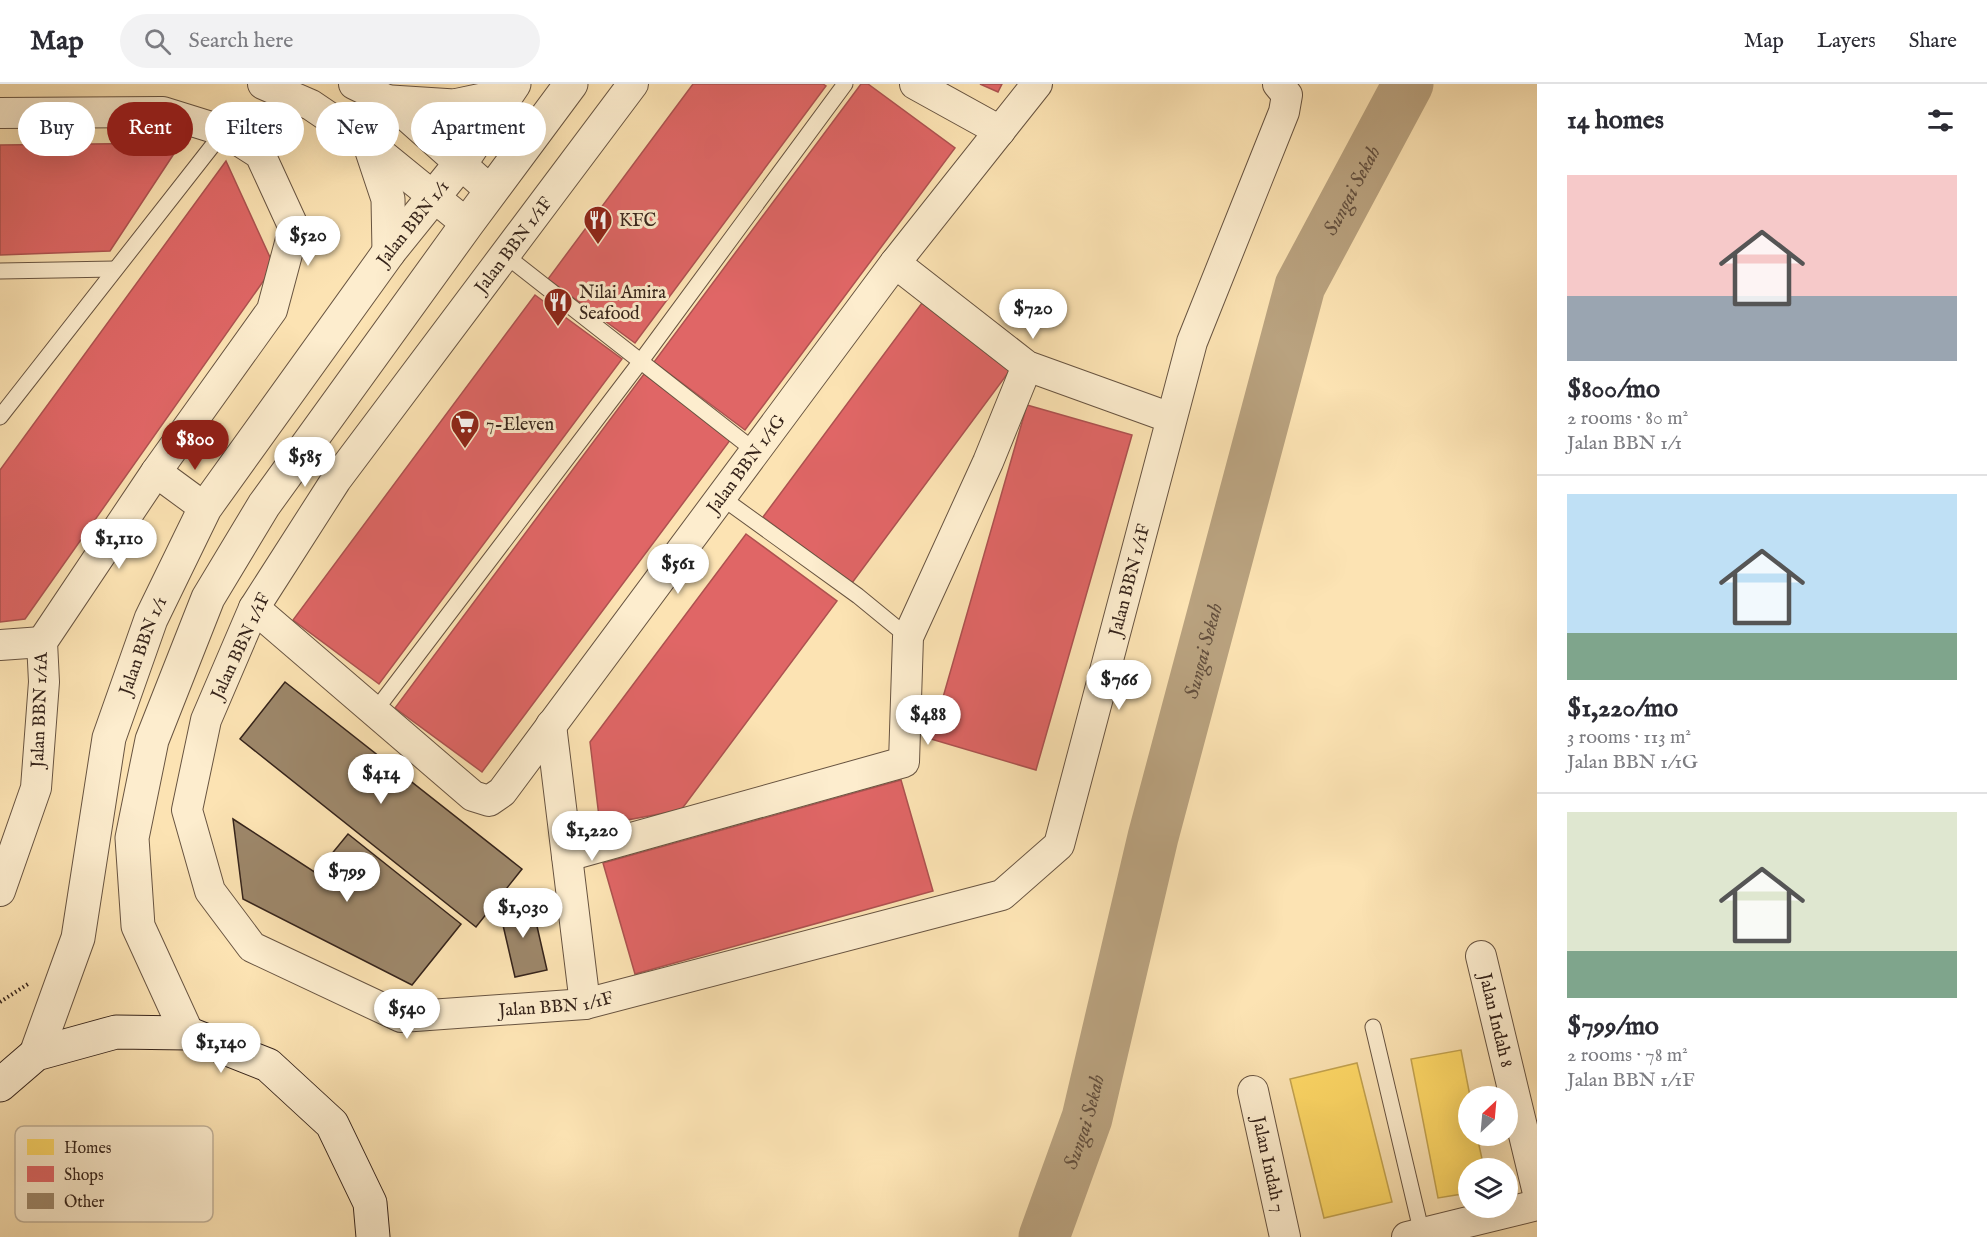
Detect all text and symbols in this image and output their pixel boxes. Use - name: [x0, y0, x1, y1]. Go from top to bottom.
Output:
- search box: [120, 14, 540, 68]
- text: Map: [30, 24, 84, 59]
- icon: search: [141, 25, 174, 58]
- text: Search here: [189, 27, 293, 55]
- text: Map: [1744, 28, 1784, 55]
- text: Layers: [1817, 28, 1876, 55]
- text: Share: [1909, 28, 1957, 55]
- chip: Buy: [18, 102, 95, 156]
- chip: Rent: [107, 102, 193, 156]
- chip: Filters: [205, 102, 304, 156]
- chip: New: [316, 102, 399, 156]
- chip: Apartment: [411, 102, 546, 156]
- text: 14 homes: [1567, 104, 1664, 137]
- icon: filters: [1924, 104, 1957, 137]
- water label: Sungai Sekah: [1318, 141, 1387, 240]
- street label: Jalan BBN 1/1: [371, 176, 455, 273]
- street label: Jalan BBN 1/1F: [469, 193, 558, 300]
- restaurant icon: KFC: [582, 204, 614, 246]
- place label: KFC: [619, 210, 656, 233]
- icon: home: [1708, 214, 1816, 322]
- pin: $520: [272, 216, 344, 267]
- text: $520: [289, 223, 327, 248]
- place label: Nilai Amira Seafood: [579, 282, 666, 326]
- restaurant icon: Nilai Amira Seafood: [542, 286, 574, 328]
- pin: $720: [997, 289, 1069, 340]
- text: $720: [1013, 296, 1053, 321]
- text: $800/mo: [1567, 373, 1660, 406]
- text: 2 rooms · 80 m²: [1567, 406, 1688, 431]
- supermarket icon: 7-Eleven: [449, 408, 481, 450]
- street label: Jalan BBN 1/1G: [701, 410, 792, 521]
- place label: 7-Eleven: [486, 414, 555, 437]
- pin: $800: [159, 420, 231, 471]
- text: $800: [176, 427, 214, 452]
- text: Jalan BBN 1/1: [1567, 431, 1682, 456]
- pin: $585: [269, 437, 341, 488]
- text: $585: [288, 444, 322, 469]
- pin: $1,110: [70, 519, 168, 570]
- street label: Jalan BBN 1/1F: [1104, 521, 1156, 641]
- text: $1,110: [95, 526, 143, 551]
- icon: home: [1708, 533, 1816, 641]
- pin: $561: [642, 544, 714, 595]
- text: $561: [661, 551, 695, 576]
- street label: Jalan BBN 1/1F: [206, 589, 276, 705]
- street label: Jalan BBN 1/1: [114, 593, 173, 700]
- water label: Sungai Sekah: [1179, 600, 1229, 702]
- street label: Jalan BBN 1/1A: [27, 651, 54, 770]
- pin: $766: [1083, 660, 1155, 711]
- text: $766: [1100, 667, 1138, 692]
- text: $1,220/mo: [1567, 692, 1678, 725]
- pin: $488: [892, 695, 964, 746]
- text: $488: [910, 702, 946, 727]
- text: 3 rooms · 113 m²: [1567, 725, 1691, 750]
- text: Jalan BBN 1/1G: [1567, 750, 1698, 775]
- pin: $414: [345, 754, 417, 805]
- text: $414: [362, 761, 400, 786]
- pin: $1,220: [543, 811, 641, 862]
- text: $1,220: [566, 818, 618, 843]
- icon: home: [1708, 851, 1816, 959]
- pin: $799: [311, 852, 383, 903]
- text: $799: [328, 859, 366, 884]
- pin: $1,030: [474, 888, 572, 939]
- text: $1,030: [498, 895, 548, 920]
- street label: Jalan Indah 8: [1472, 969, 1517, 1070]
- street label: Jalan BBN 1/1F: [496, 987, 616, 1023]
- pin: $540: [371, 989, 443, 1040]
- text: $540: [388, 996, 426, 1021]
- text: $799/mo: [1567, 1010, 1659, 1043]
- pin: $1,140: [172, 1023, 270, 1074]
- text: $1,140: [196, 1030, 246, 1055]
- text: 2 rooms · 78 m²: [1567, 1043, 1688, 1068]
- text: Jalan BBN 1/1F: [1567, 1068, 1695, 1093]
- water label: Sungai Sekah: [1059, 1072, 1111, 1173]
- north arrow: [1458, 1086, 1518, 1146]
- map controls: [1458, 1086, 1518, 1218]
- street label: Jalan Indah 7: [1245, 1112, 1289, 1215]
- legend: [15, 1126, 213, 1222]
- text: Homes: [64, 1139, 112, 1159]
- button: layers: [1458, 1158, 1518, 1218]
- text: Shops: [64, 1166, 104, 1186]
- text: Other: [64, 1193, 105, 1213]

